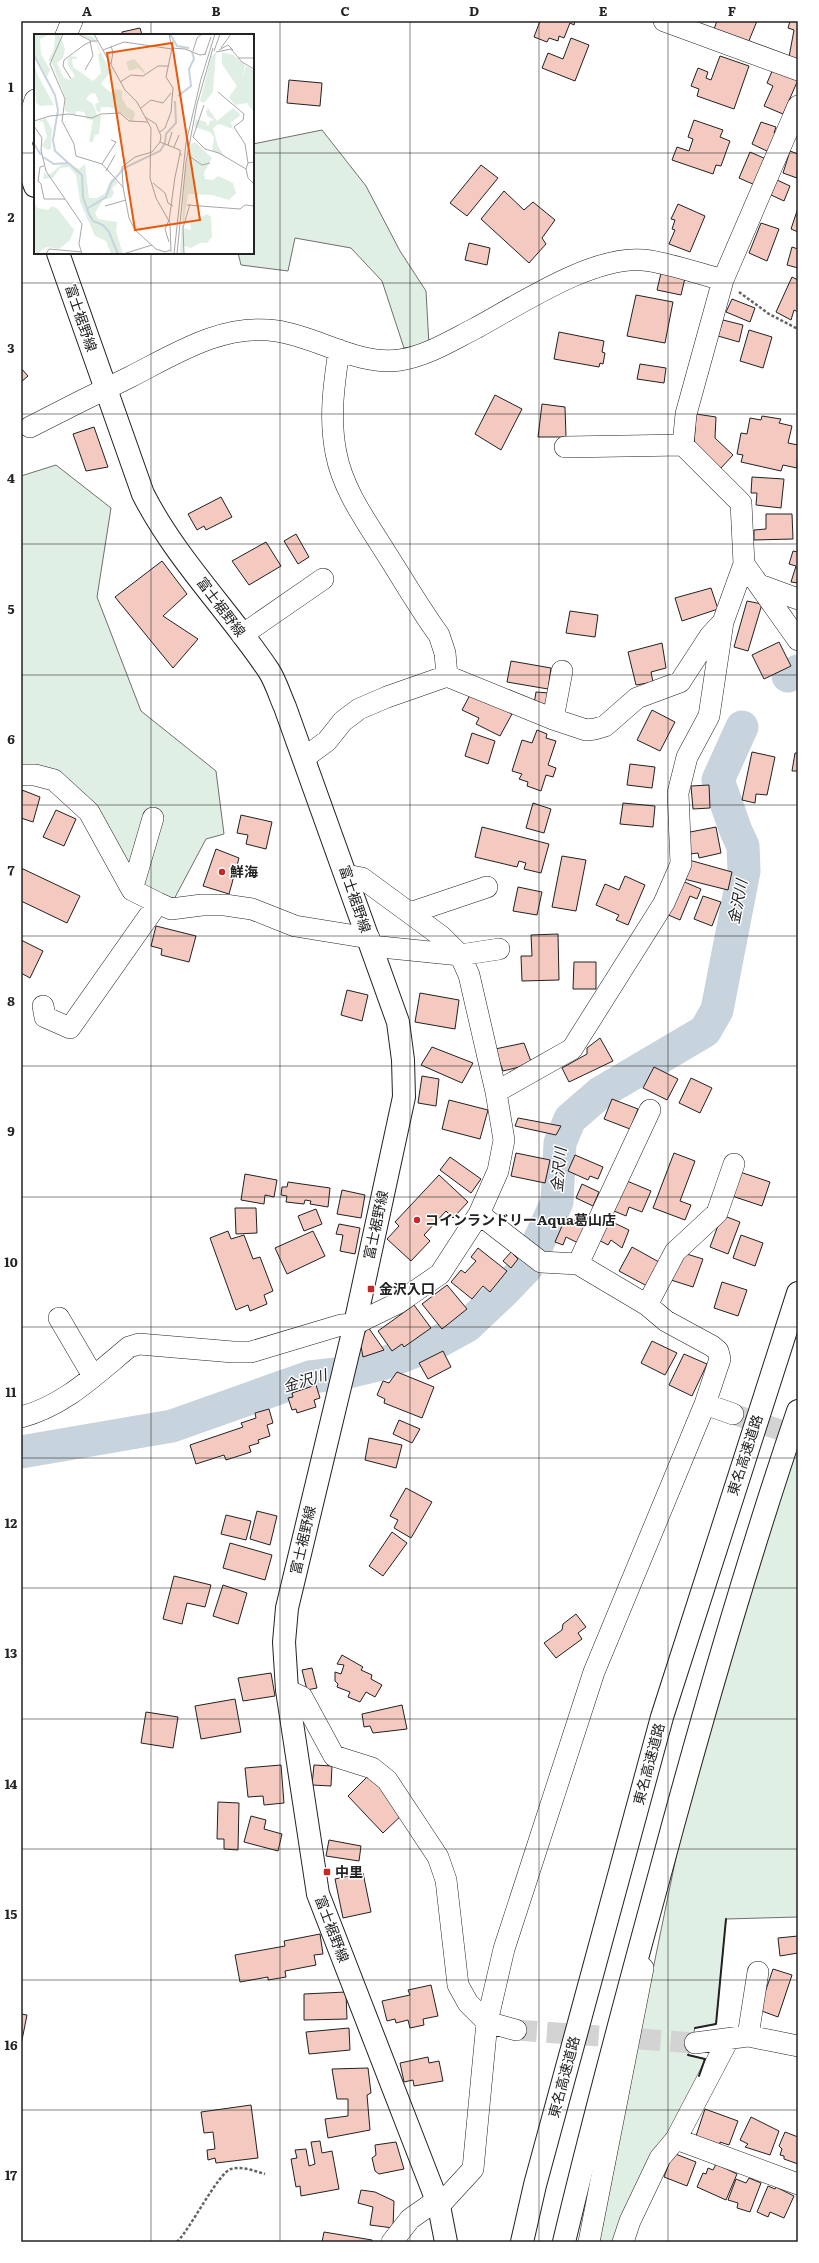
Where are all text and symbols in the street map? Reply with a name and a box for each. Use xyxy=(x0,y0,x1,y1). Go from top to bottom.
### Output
text: A xyxy=(82,1,92,20)
text: B xyxy=(212,1,221,20)
text: C xyxy=(340,1,350,20)
text: D xyxy=(469,1,479,20)
text: E xyxy=(599,1,608,20)
text: F xyxy=(728,1,736,20)
inset map xyxy=(34,34,254,254)
text: 1 xyxy=(8,77,14,96)
text: 2 xyxy=(8,207,15,226)
street label: 富士裾野線 xyxy=(61,281,103,354)
text: 3 xyxy=(7,338,15,357)
text: 4 xyxy=(7,468,15,487)
street label: 富士裾野線 xyxy=(193,572,251,640)
text: 5 xyxy=(7,599,15,618)
text: 6 xyxy=(7,729,15,748)
text: 7 xyxy=(7,860,15,879)
place label: 鮮海 xyxy=(230,861,258,881)
street label: 富士裾野線 xyxy=(335,862,377,935)
marker: 鮮海 xyxy=(217,867,227,877)
water label: 金沢川 xyxy=(721,875,752,926)
text: 8 xyxy=(7,991,15,1010)
text: 9 xyxy=(7,1121,15,1140)
water label: 金沢川 xyxy=(544,1144,571,1193)
street label: 富士裾野線 xyxy=(358,1188,392,1261)
place label: コインランドリーAqua葛山店 xyxy=(425,1209,616,1229)
marker: コインランドリーAqua葛山店 xyxy=(412,1215,422,1225)
text: 10 xyxy=(4,1252,18,1271)
place label: 金沢入口 xyxy=(379,1278,435,1298)
marker: 金沢入口 xyxy=(366,1284,376,1294)
water label: 金沢川 xyxy=(280,1362,331,1397)
text: 11 xyxy=(6,1382,17,1401)
street label: 東名高速道路 xyxy=(722,1412,767,1498)
street label: 富士裾野線 xyxy=(284,1503,320,1576)
text: 12 xyxy=(5,1513,17,1532)
text: 13 xyxy=(5,1643,17,1662)
street label: 東名高速道路 xyxy=(628,1721,669,1807)
text: 14 xyxy=(5,1774,18,1793)
place label: 中里 xyxy=(335,1861,363,1881)
marker: 中里 xyxy=(322,1867,332,1877)
street label: 富士裾野線 xyxy=(311,1892,355,1965)
text: 15 xyxy=(5,1904,17,1923)
street label: 東名高速道路 xyxy=(543,2034,584,2120)
text: 16 xyxy=(5,2035,18,2054)
text: 17 xyxy=(5,2165,17,2184)

